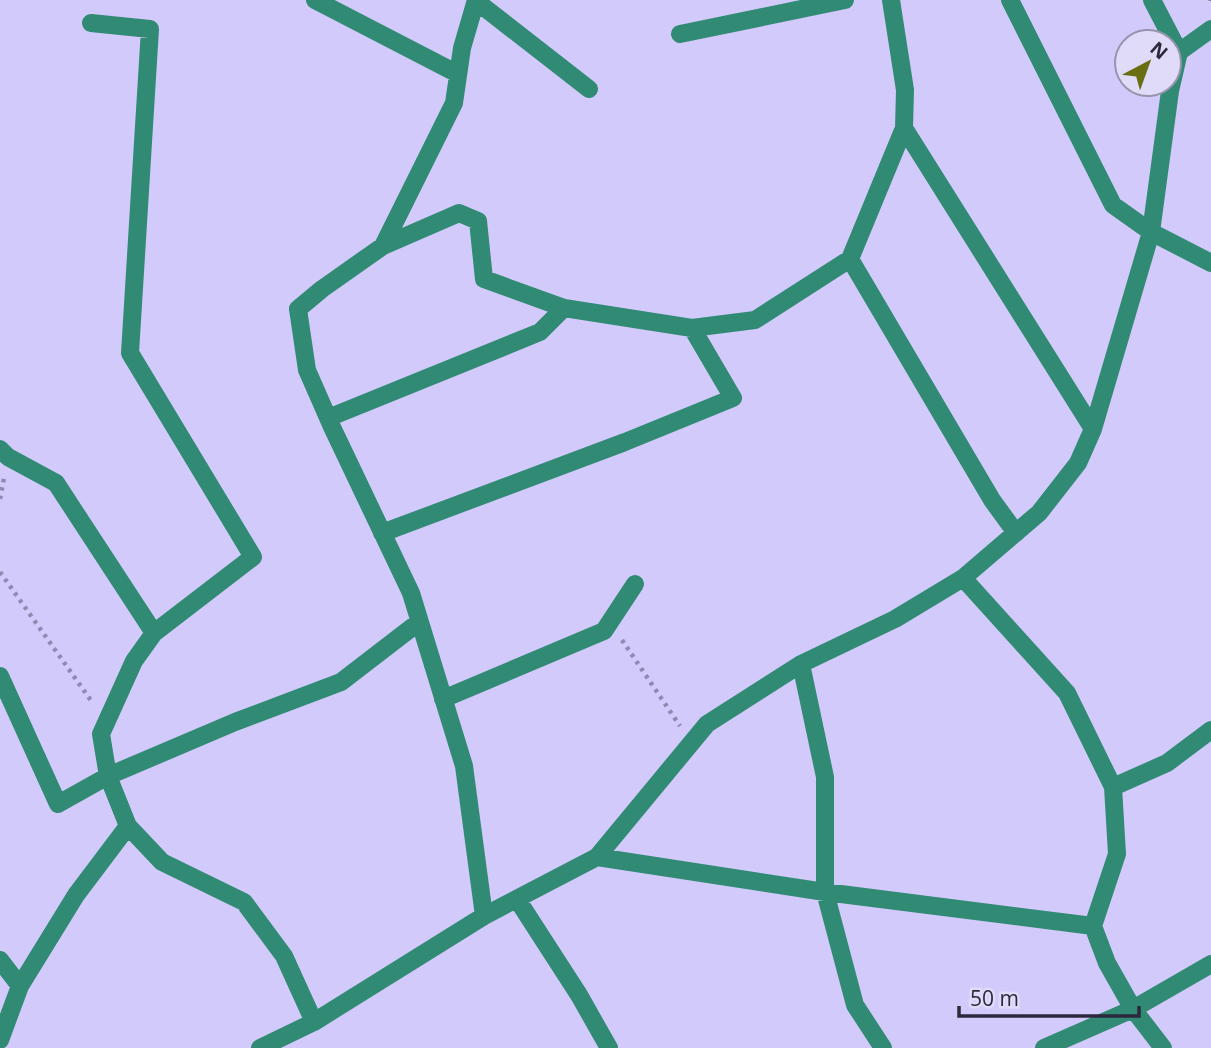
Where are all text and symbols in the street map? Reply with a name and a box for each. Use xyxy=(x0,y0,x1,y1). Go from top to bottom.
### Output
north arrow xyxy=(1113,28,1183,98)
text: N xyxy=(1145,35,1174,65)
scale bar xyxy=(959,974,1139,1018)
text: 50 m xyxy=(970,984,1019,1012)

